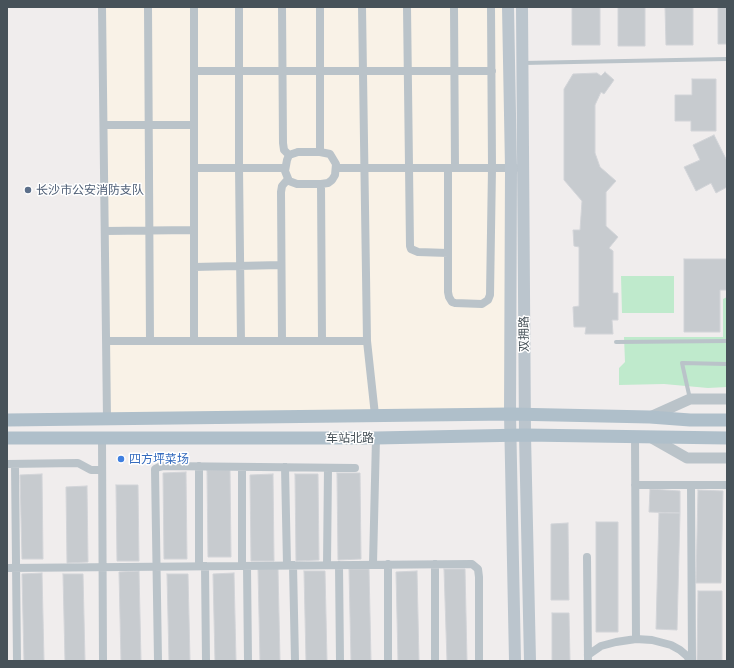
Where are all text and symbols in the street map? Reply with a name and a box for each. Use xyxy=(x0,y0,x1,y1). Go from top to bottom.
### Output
place label: 长沙市公安消防支队 xyxy=(36,183,144,197)
marker: 长沙市公安消防支队 xyxy=(23,185,33,195)
street label: 双拥路 xyxy=(516,316,532,352)
street label: 车站北路 xyxy=(326,431,374,445)
place label: 四方坪菜场 xyxy=(129,452,189,466)
marker: 四方坪菜场 xyxy=(116,454,126,464)

